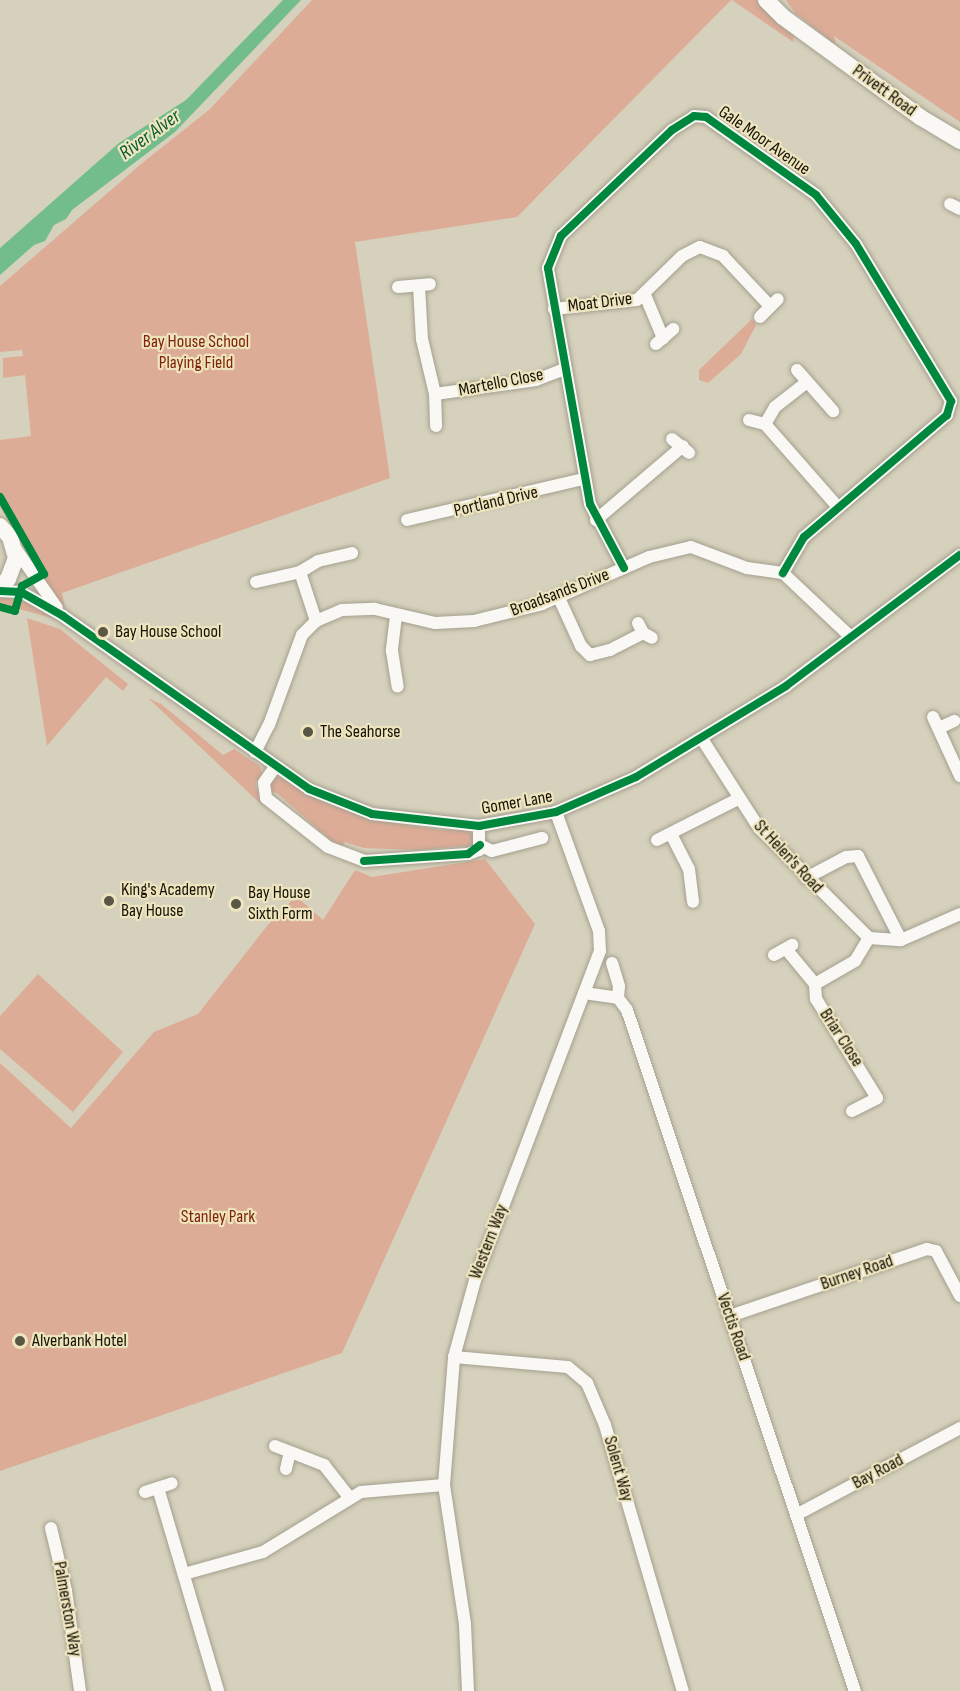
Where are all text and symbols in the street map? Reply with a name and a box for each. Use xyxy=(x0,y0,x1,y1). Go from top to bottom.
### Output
street label: Privett Road xyxy=(848,61,920,121)
street label: Gale Moor Avenue xyxy=(714,101,814,181)
water label: River Alver xyxy=(115,105,185,165)
street label: Moat Drive xyxy=(566,288,634,318)
park label: Bay House School Playing Field xyxy=(143,332,249,374)
street label: Martello Close xyxy=(457,364,545,402)
street label: Portland Drive xyxy=(452,482,540,522)
street label: Broadsands Drive xyxy=(508,564,612,622)
place label: Bay House School xyxy=(115,621,221,643)
marker: Bay House School xyxy=(96,625,110,639)
place label: The Seahorse xyxy=(320,721,401,743)
marker: The Seahorse xyxy=(301,725,315,739)
street label: Gomer Lane xyxy=(480,786,554,820)
street label: St Helen's Road xyxy=(749,816,827,898)
place label: King's Academy Bay House xyxy=(121,880,215,922)
place label: Bay House Sixth Form xyxy=(248,883,313,926)
marker: King's Academy Bay House xyxy=(102,894,116,908)
marker: Bay House Sixth Form xyxy=(229,897,243,911)
street label: Briar Close xyxy=(814,1005,868,1071)
street label: Western Way xyxy=(465,1202,513,1282)
park label: Stanley Park xyxy=(181,1206,255,1228)
street label: Burney Road xyxy=(818,1251,896,1295)
street label: Vectis Road xyxy=(711,1290,755,1364)
place label: Alverbank Hotel xyxy=(32,1330,127,1352)
marker: Alverbank Hotel xyxy=(13,1334,27,1348)
street label: Solent Way xyxy=(598,1434,638,1504)
street label: Bay Road xyxy=(849,1450,907,1494)
street label: Palmerston Way xyxy=(48,1560,86,1658)

